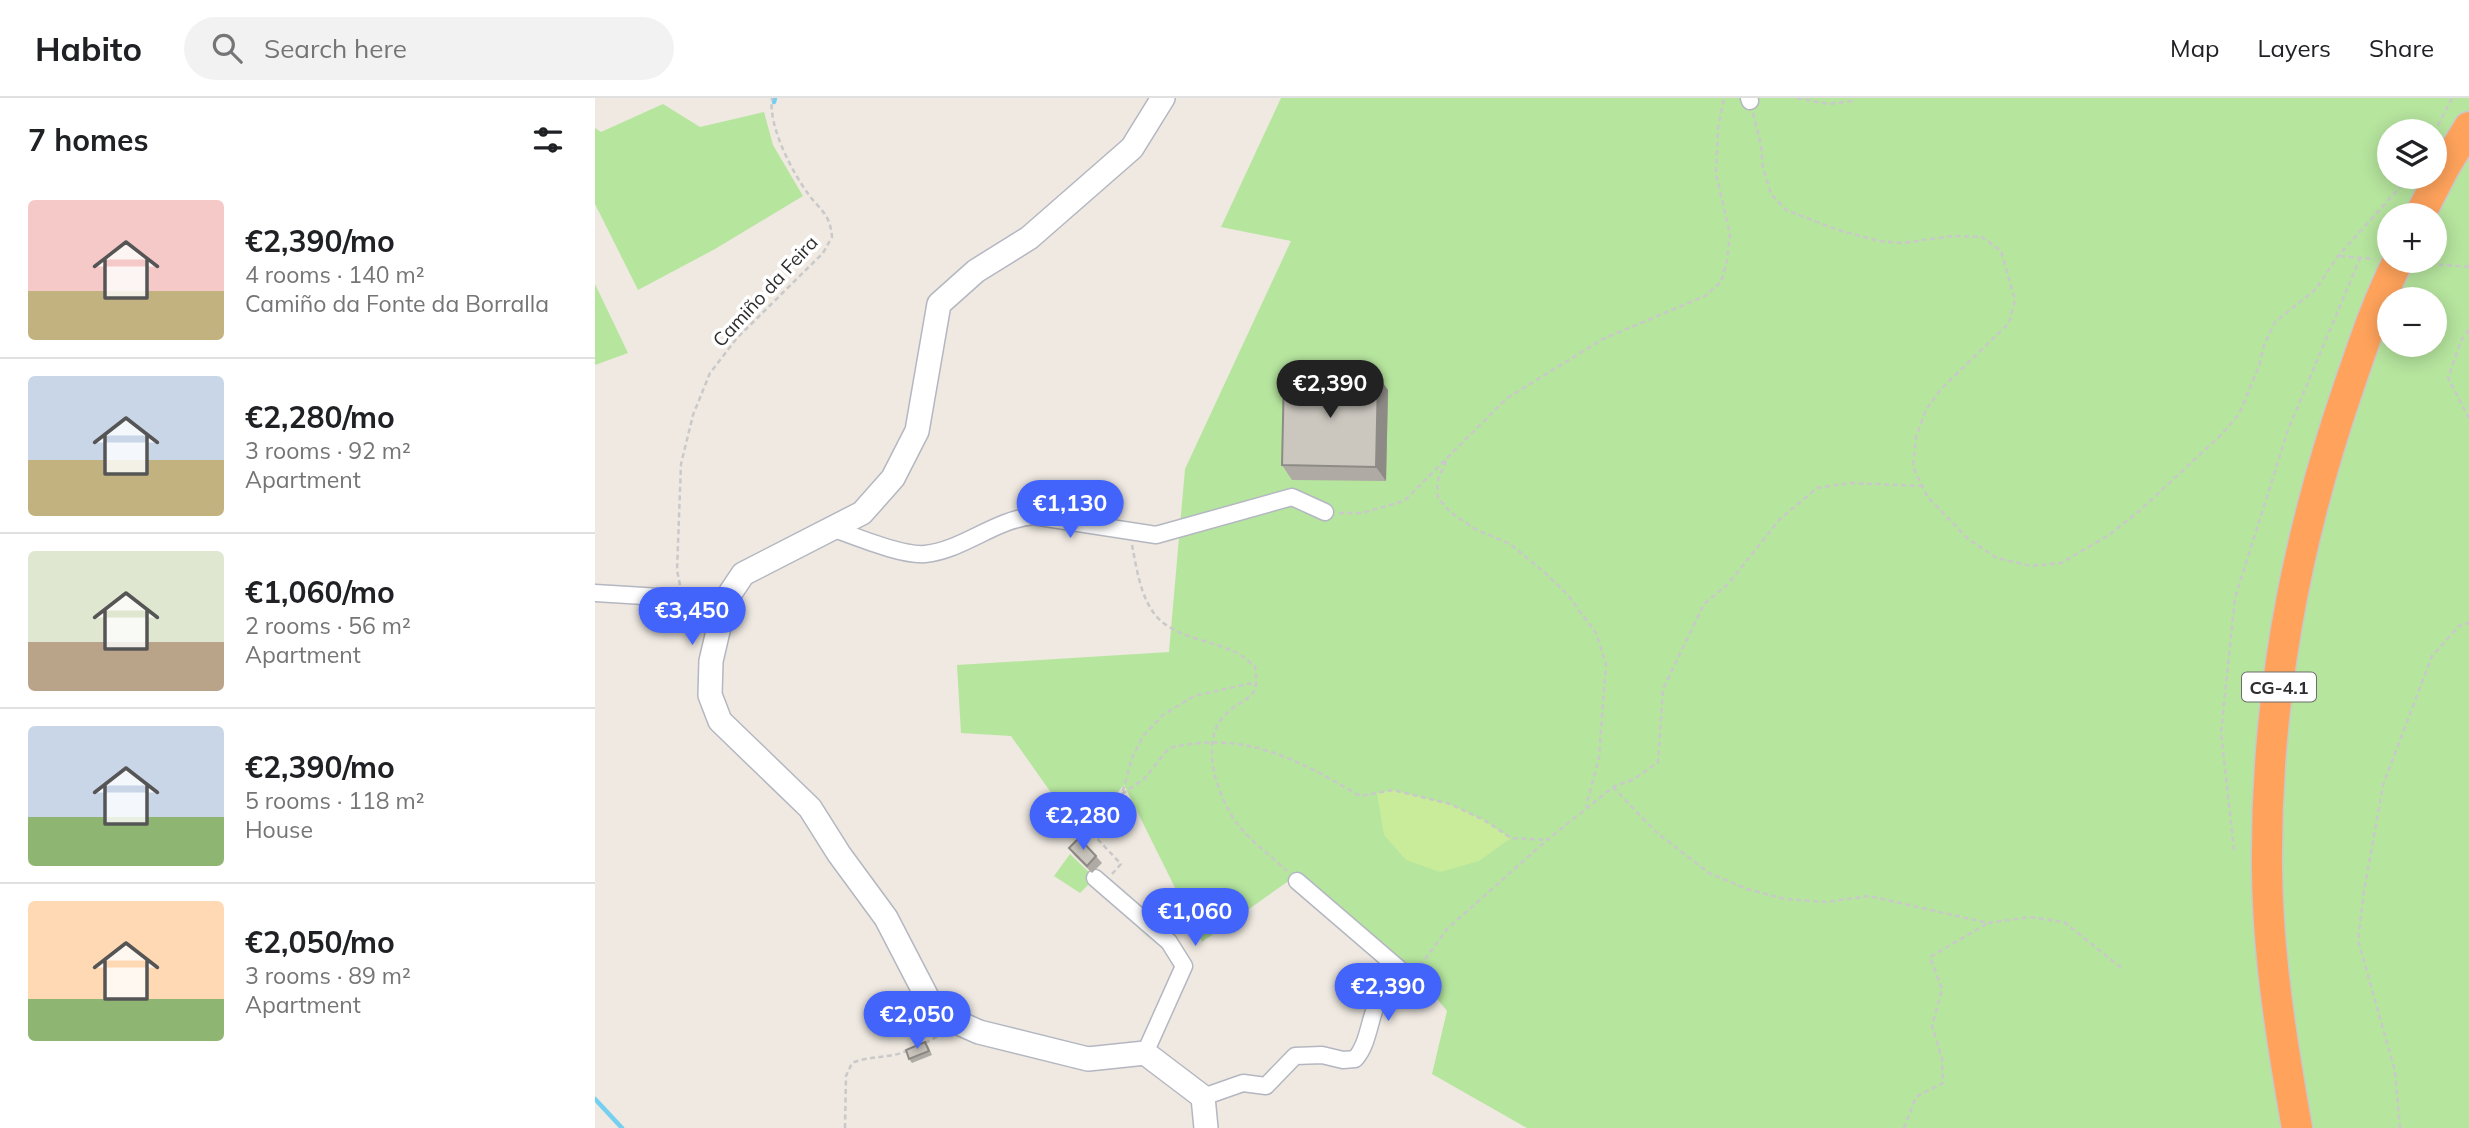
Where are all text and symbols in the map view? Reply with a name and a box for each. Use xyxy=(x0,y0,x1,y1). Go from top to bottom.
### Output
search box xyxy=(184,17,674,80)
text: Habito xyxy=(35,28,142,69)
icon: search xyxy=(208,29,246,67)
text: Search here xyxy=(264,32,407,65)
text: Map xyxy=(2170,33,2219,63)
text: Layers xyxy=(2257,33,2331,63)
text: Share xyxy=(2369,33,2434,63)
map controls xyxy=(2377,119,2447,357)
button: layers xyxy=(2377,119,2447,189)
text: 7 homes xyxy=(28,121,149,159)
icon: filters xyxy=(529,121,567,159)
button: + xyxy=(2377,203,2447,273)
text: €2,390/mo xyxy=(245,222,395,260)
icon: home xyxy=(84,228,168,312)
street label: Camiño da Feira xyxy=(707,230,823,352)
text: 4 rooms · 140 m² xyxy=(245,260,425,289)
button: − xyxy=(2377,287,2447,357)
text: Camiño da Fonte da Borralla xyxy=(245,289,549,318)
pin: €2,390 xyxy=(1273,360,1387,420)
text: €2,390 xyxy=(1293,368,1367,397)
text: €2,280/mo xyxy=(245,398,395,436)
icon: home xyxy=(84,404,168,488)
text: 3 rooms · 92 m² xyxy=(245,436,411,465)
text: Apartment xyxy=(245,465,361,494)
pin: €1,130 xyxy=(1013,480,1127,540)
text: €1,130 xyxy=(1033,488,1107,517)
text: €1,060/mo xyxy=(245,573,395,611)
icon: home xyxy=(84,579,168,663)
pin: €3,450 xyxy=(635,588,749,647)
text: €3,450 xyxy=(655,595,729,624)
text: 2 rooms · 56 m² xyxy=(245,611,411,640)
text: Apartment xyxy=(245,640,361,669)
road number: CG-4.1 xyxy=(2242,672,2316,702)
text: €2,390/mo xyxy=(245,748,395,786)
icon: home xyxy=(84,754,168,838)
text: 5 rooms · 118 m² xyxy=(245,786,425,815)
pin: €2,280 xyxy=(1026,792,1140,852)
text: €2,280 xyxy=(1046,800,1120,829)
text: House xyxy=(245,815,313,844)
pin: €1,060 xyxy=(1138,888,1252,948)
text: €1,060 xyxy=(1158,896,1232,925)
text: €2,050/mo xyxy=(245,923,395,961)
icon: home xyxy=(84,929,168,1013)
text: 3 rooms · 89 m² xyxy=(245,961,411,990)
pin: €2,390 xyxy=(1331,964,1445,1023)
text: €2,390 xyxy=(1351,971,1425,1000)
text: Apartment xyxy=(245,990,361,1019)
pin: €2,050 xyxy=(860,992,974,1051)
text: €2,050 xyxy=(880,999,954,1028)

